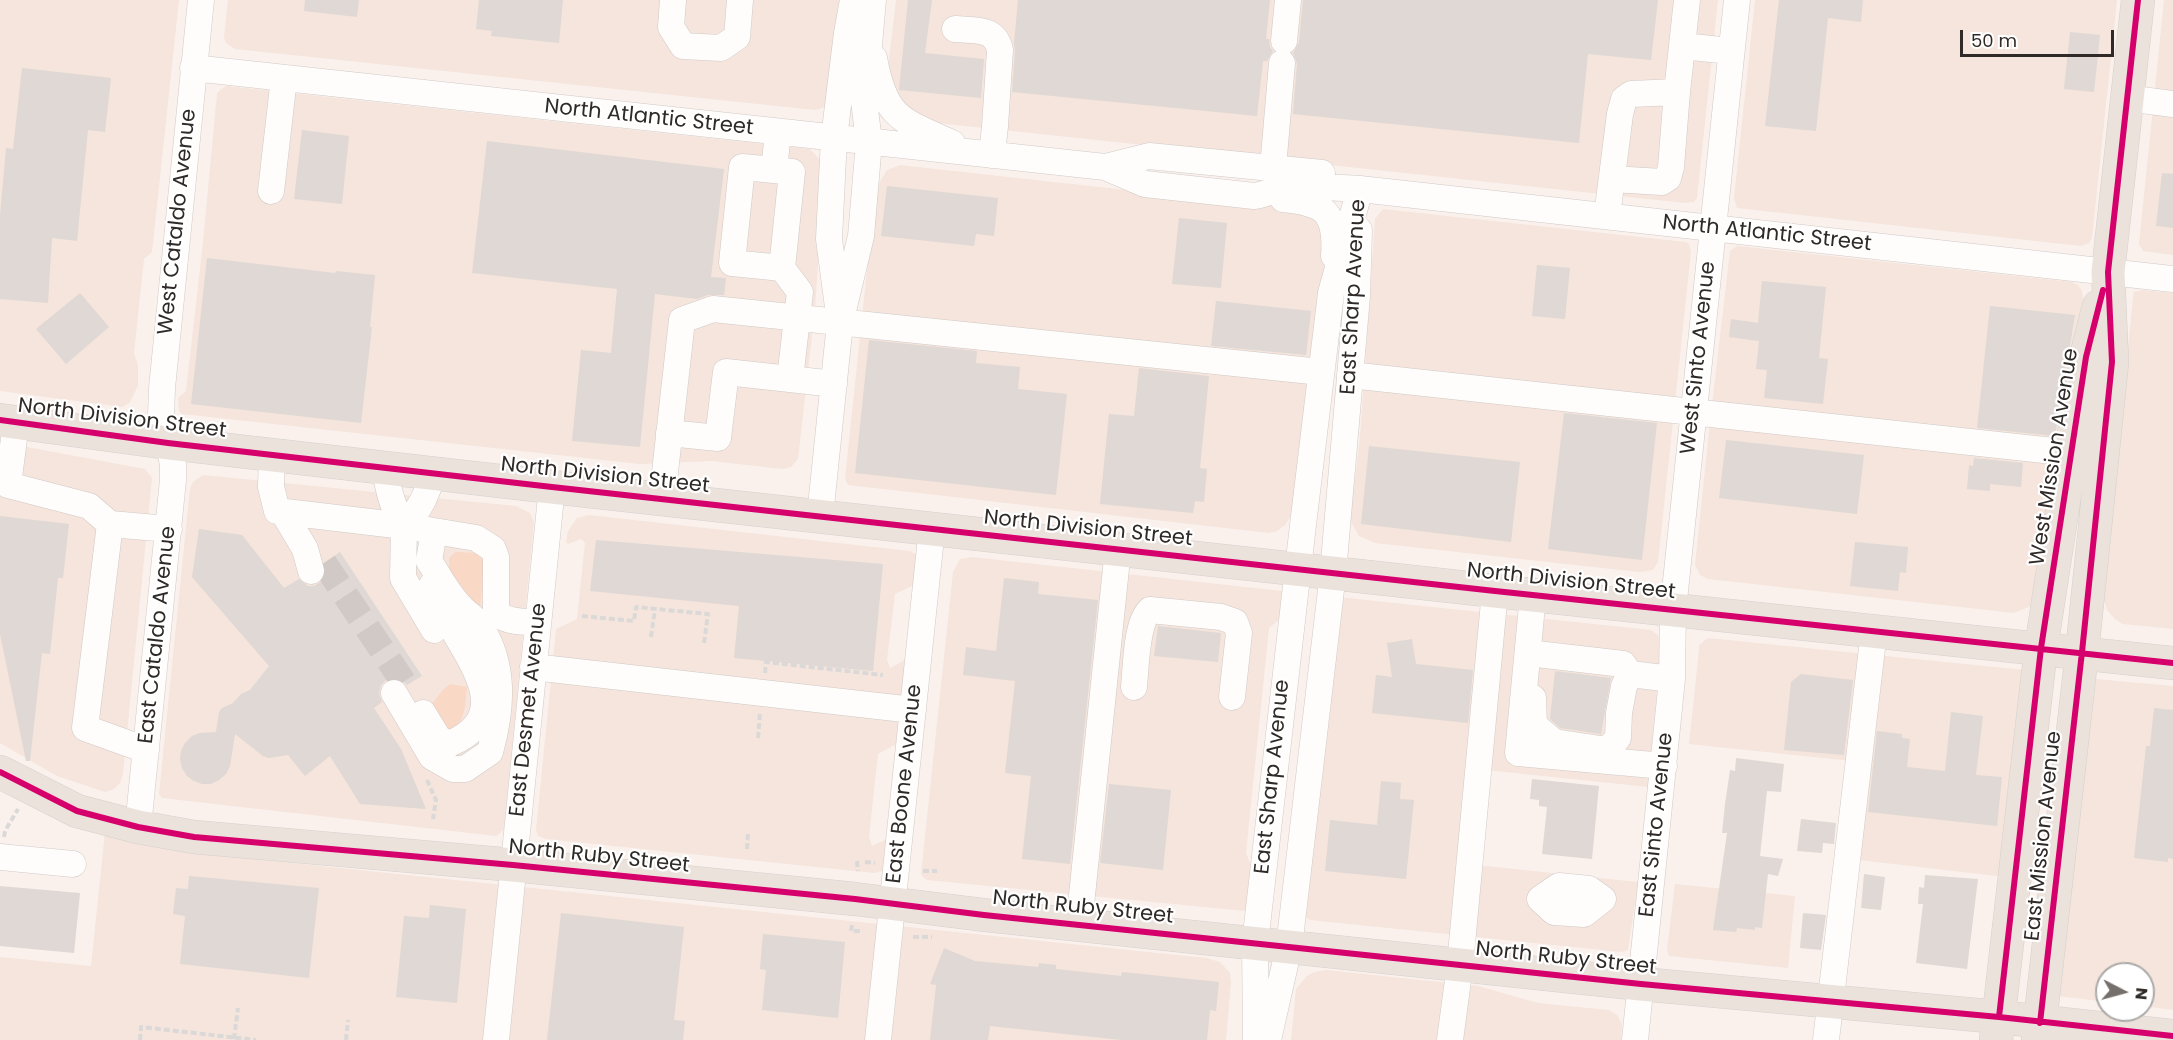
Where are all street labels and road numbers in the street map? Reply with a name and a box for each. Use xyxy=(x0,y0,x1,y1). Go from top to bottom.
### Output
street label: North Atlantic Street xyxy=(543,94,755,142)
street label: West Cataldo Avenue xyxy=(154,108,202,336)
street label: East Sharp Avenue xyxy=(1336,199,1372,395)
street label: North Atlantic Street xyxy=(1661,210,1873,258)
street label: West Sinto Avenue xyxy=(1676,260,1722,456)
street label: West Mission Avenue xyxy=(2025,347,2085,567)
street label: North Division Street xyxy=(16,394,228,444)
street label: North Division Street xyxy=(499,453,711,499)
street label: North Division Street xyxy=(982,506,1194,552)
street label: East Cataldo Avenue xyxy=(134,525,182,745)
street label: North Division Street xyxy=(1465,559,1677,605)
street label: East Desmet Avenue xyxy=(505,602,553,818)
street label: East Sharp Avenue xyxy=(1250,678,1296,876)
street label: East Boone Avenue xyxy=(882,683,928,885)
street label: East Mission Avenue xyxy=(2020,730,2068,942)
street label: East Sinto Avenue xyxy=(1635,731,1679,919)
street label: North Ruby Street xyxy=(507,835,691,879)
street label: North Ruby Street xyxy=(991,886,1175,930)
street label: North Ruby Street xyxy=(1474,937,1658,981)

